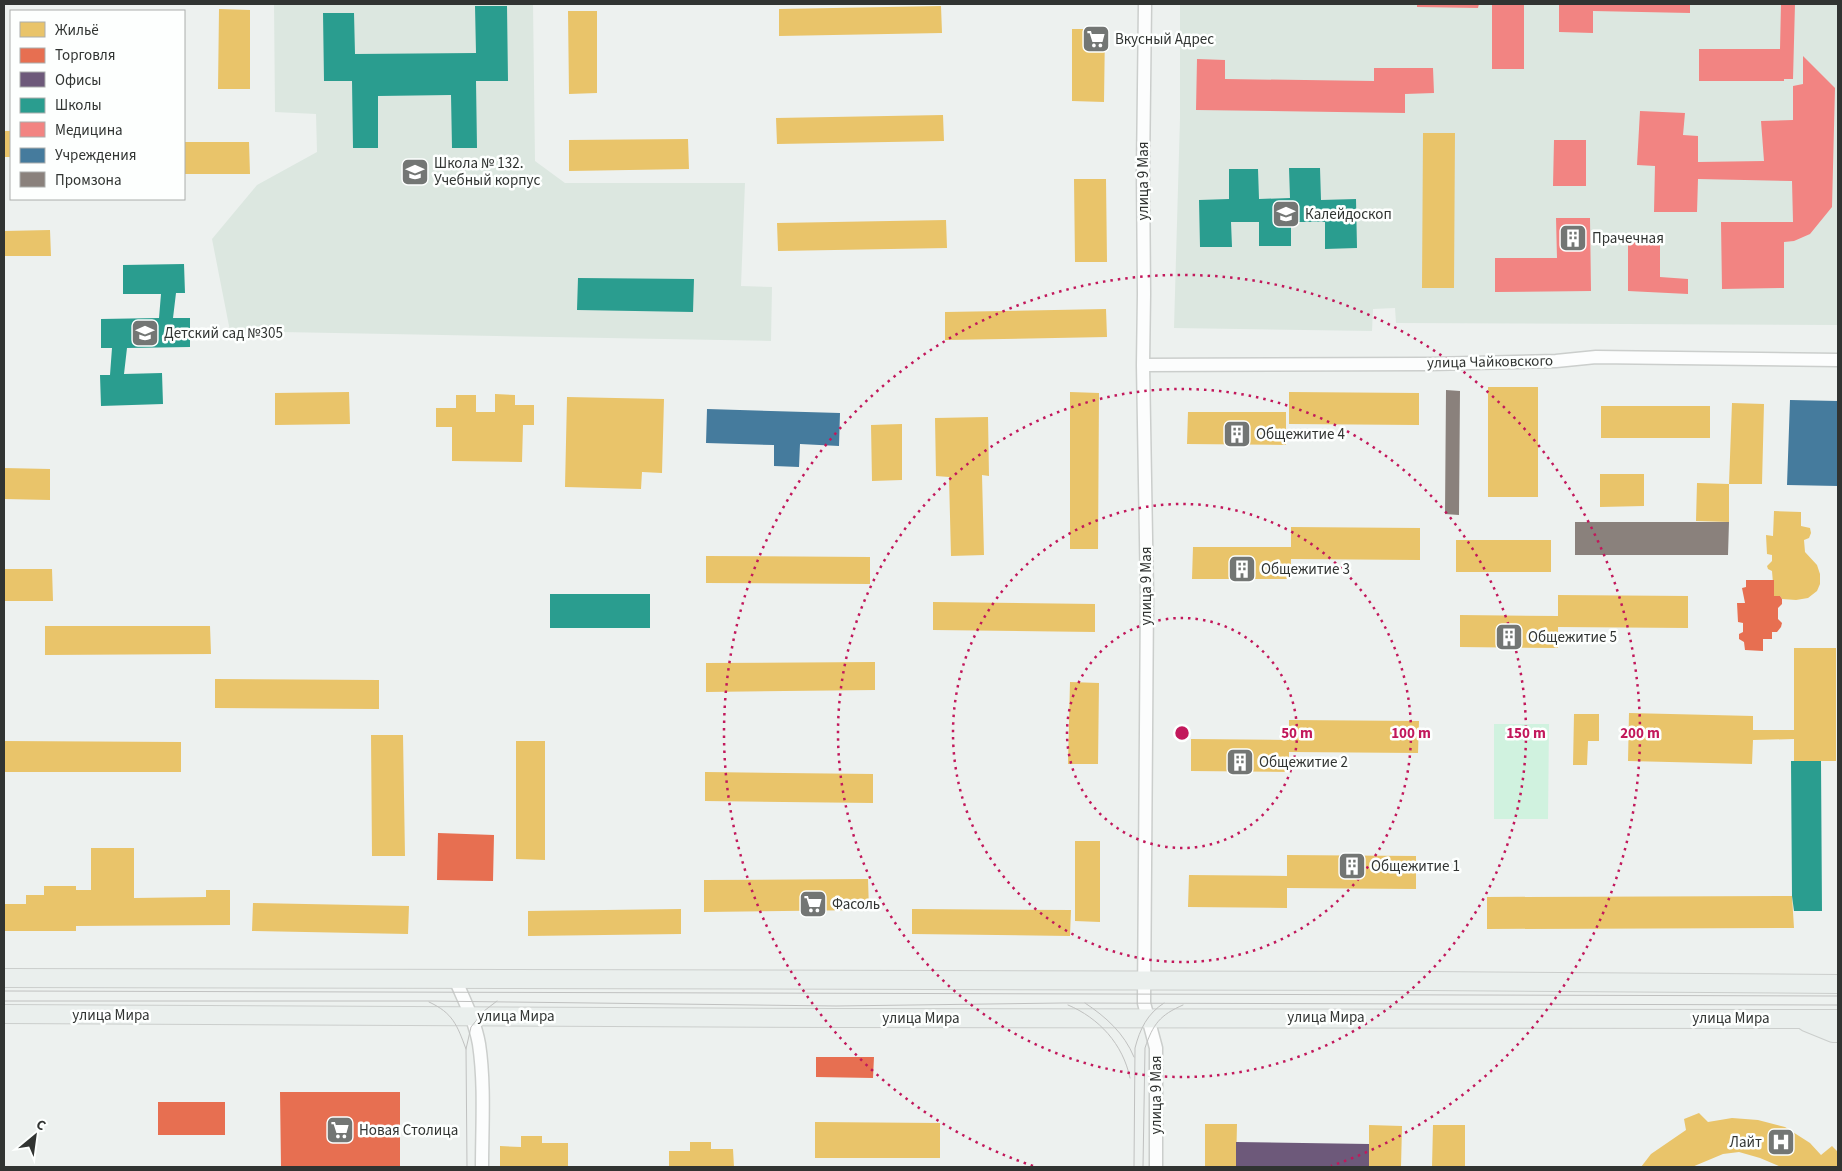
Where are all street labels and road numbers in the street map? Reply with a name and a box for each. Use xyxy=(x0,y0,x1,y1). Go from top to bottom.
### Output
street label: улица 9 Мая xyxy=(1133,142,1154,220)
street label: улица Чайковского xyxy=(1427,350,1553,374)
street label: улица 9 Мая xyxy=(1136,547,1157,625)
street label: улица Мира xyxy=(72,1005,150,1026)
street label: улица Мира xyxy=(477,1006,555,1027)
street label: улица Мира xyxy=(1287,1007,1365,1028)
street label: улица Мира xyxy=(882,1008,960,1029)
street label: улица Мира xyxy=(1692,1008,1770,1029)
street label: улица 9 Мая xyxy=(1146,1056,1167,1134)

